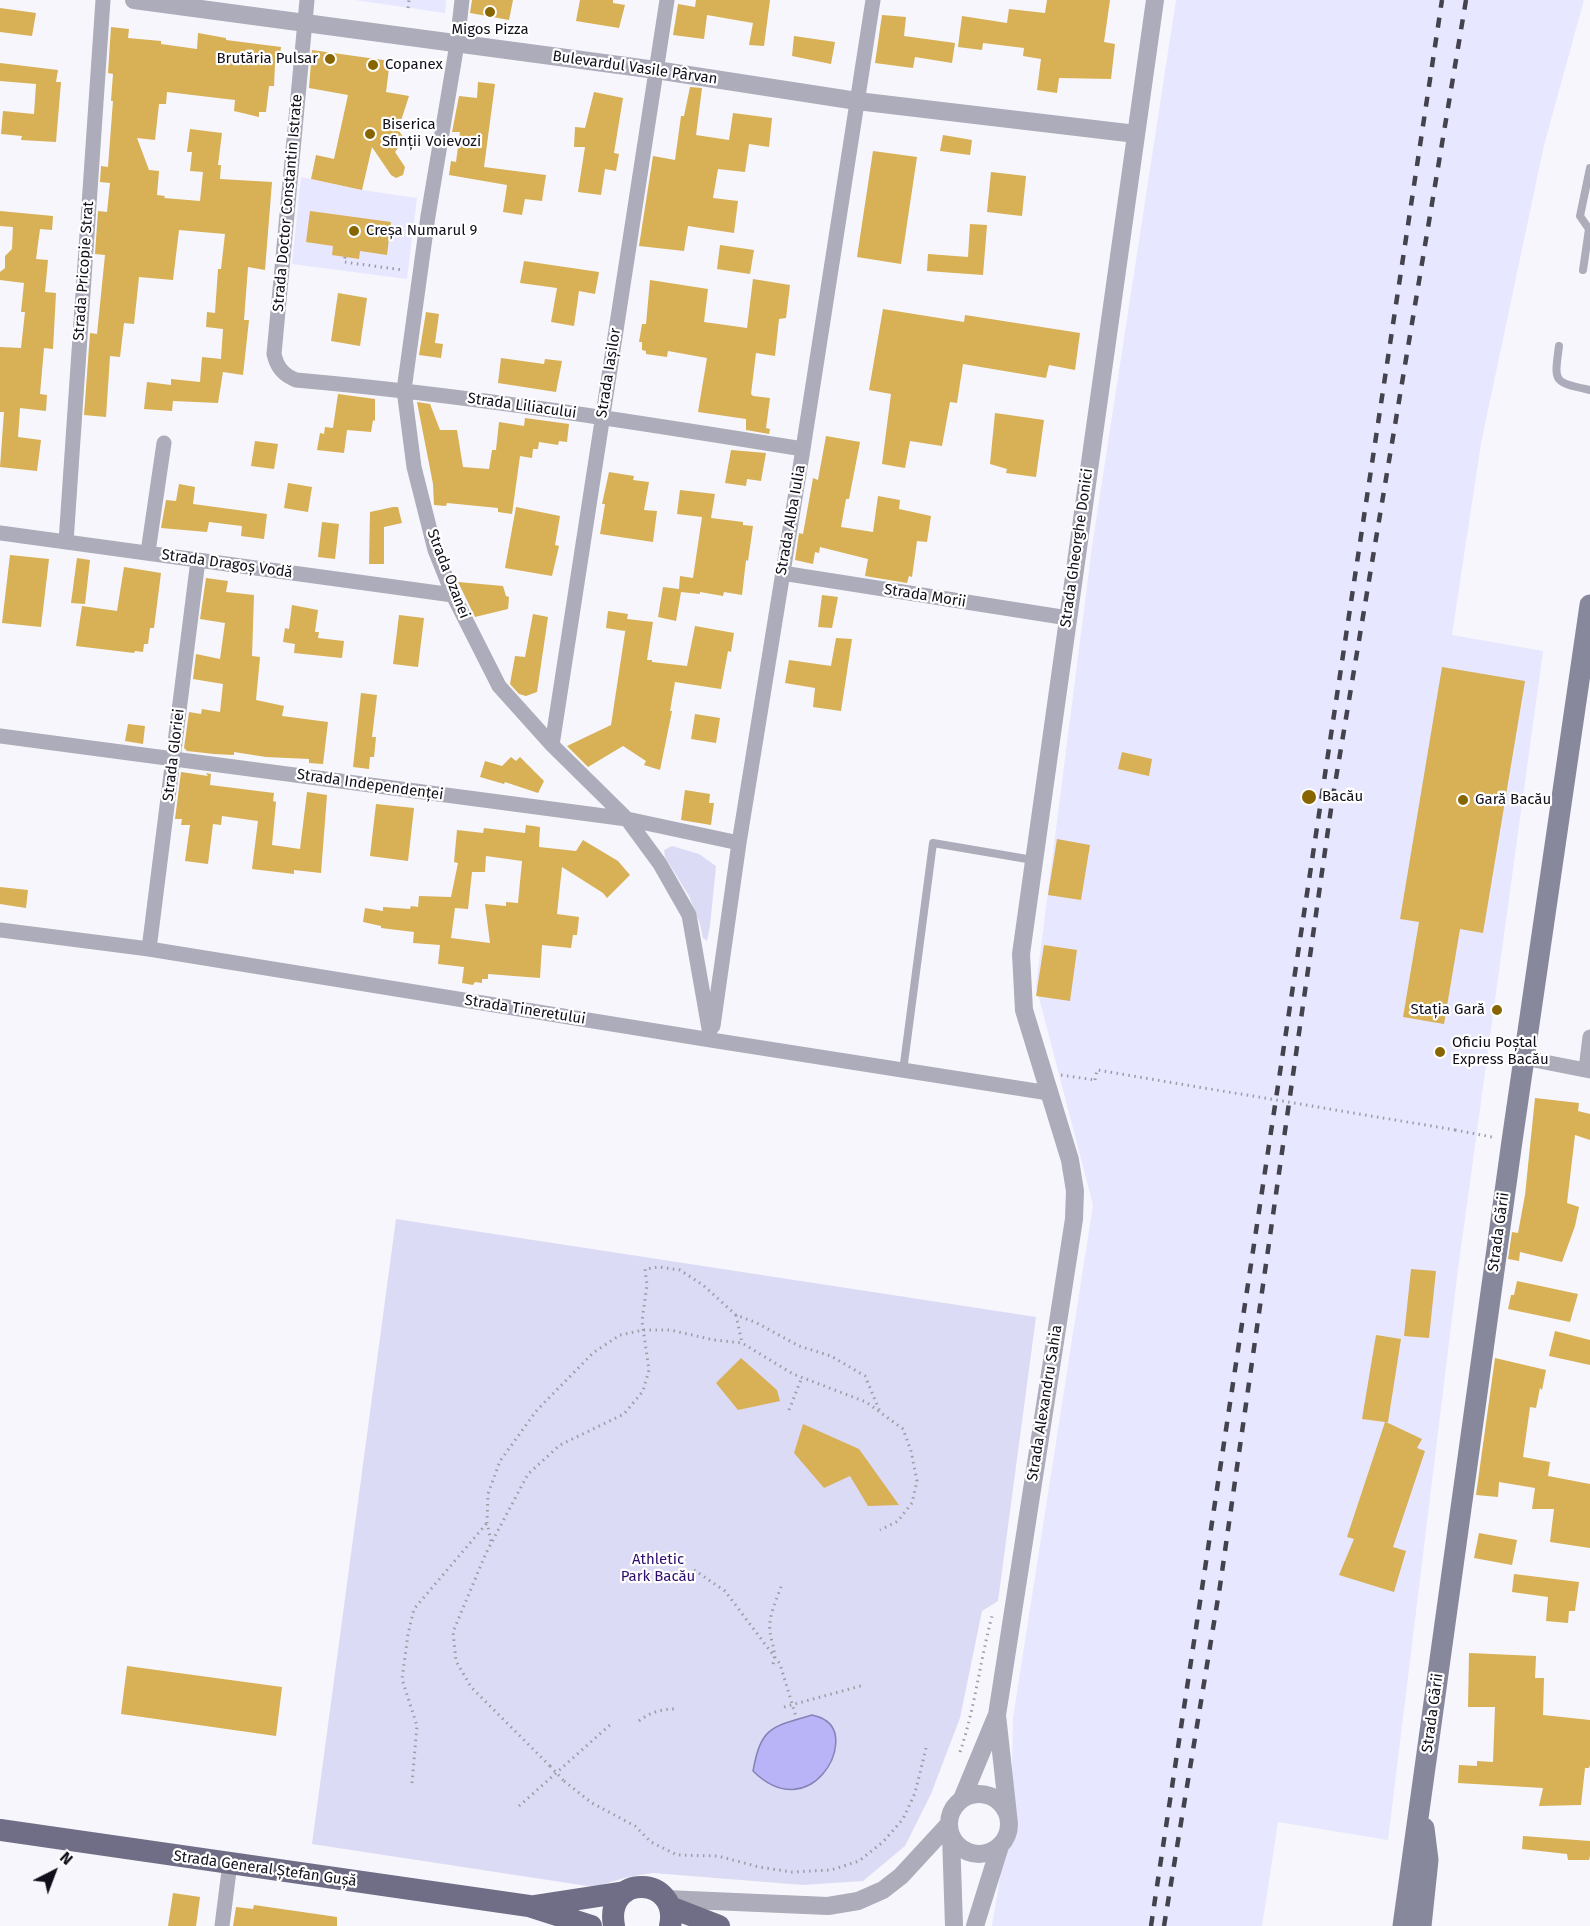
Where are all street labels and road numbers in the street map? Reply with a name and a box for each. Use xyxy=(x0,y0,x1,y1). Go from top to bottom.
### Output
street label: Bulevardul Vasile Pârvan xyxy=(551,48,719,88)
street label: Strada Doctor Constantin Istrate xyxy=(270,93,306,313)
street label: Strada Pricopie Strat xyxy=(70,201,98,341)
street label: Strada Iașilor xyxy=(593,327,625,419)
street label: Strada Liliacului xyxy=(466,389,578,423)
street label: Strada Alba Iulia xyxy=(772,463,810,577)
street label: Strada Gheorghe Donici xyxy=(1057,467,1097,629)
street label: Strada Ozanei xyxy=(423,527,473,621)
street label: Strada Dragoș Vodă xyxy=(160,546,294,582)
street label: Strada Morii xyxy=(883,581,967,611)
street label: Strada Gloriei xyxy=(159,708,189,802)
street label: Strada Independenței xyxy=(296,766,444,804)
street label: Strada Tineretului xyxy=(463,992,587,1028)
street label: Strada Gării xyxy=(1485,1191,1513,1273)
street label: Strada Alexandru Sahia xyxy=(1024,1324,1066,1482)
street label: Strada Gării xyxy=(1419,1672,1447,1754)
street label: Strada General Ștefan Gușă xyxy=(172,1847,358,1891)

